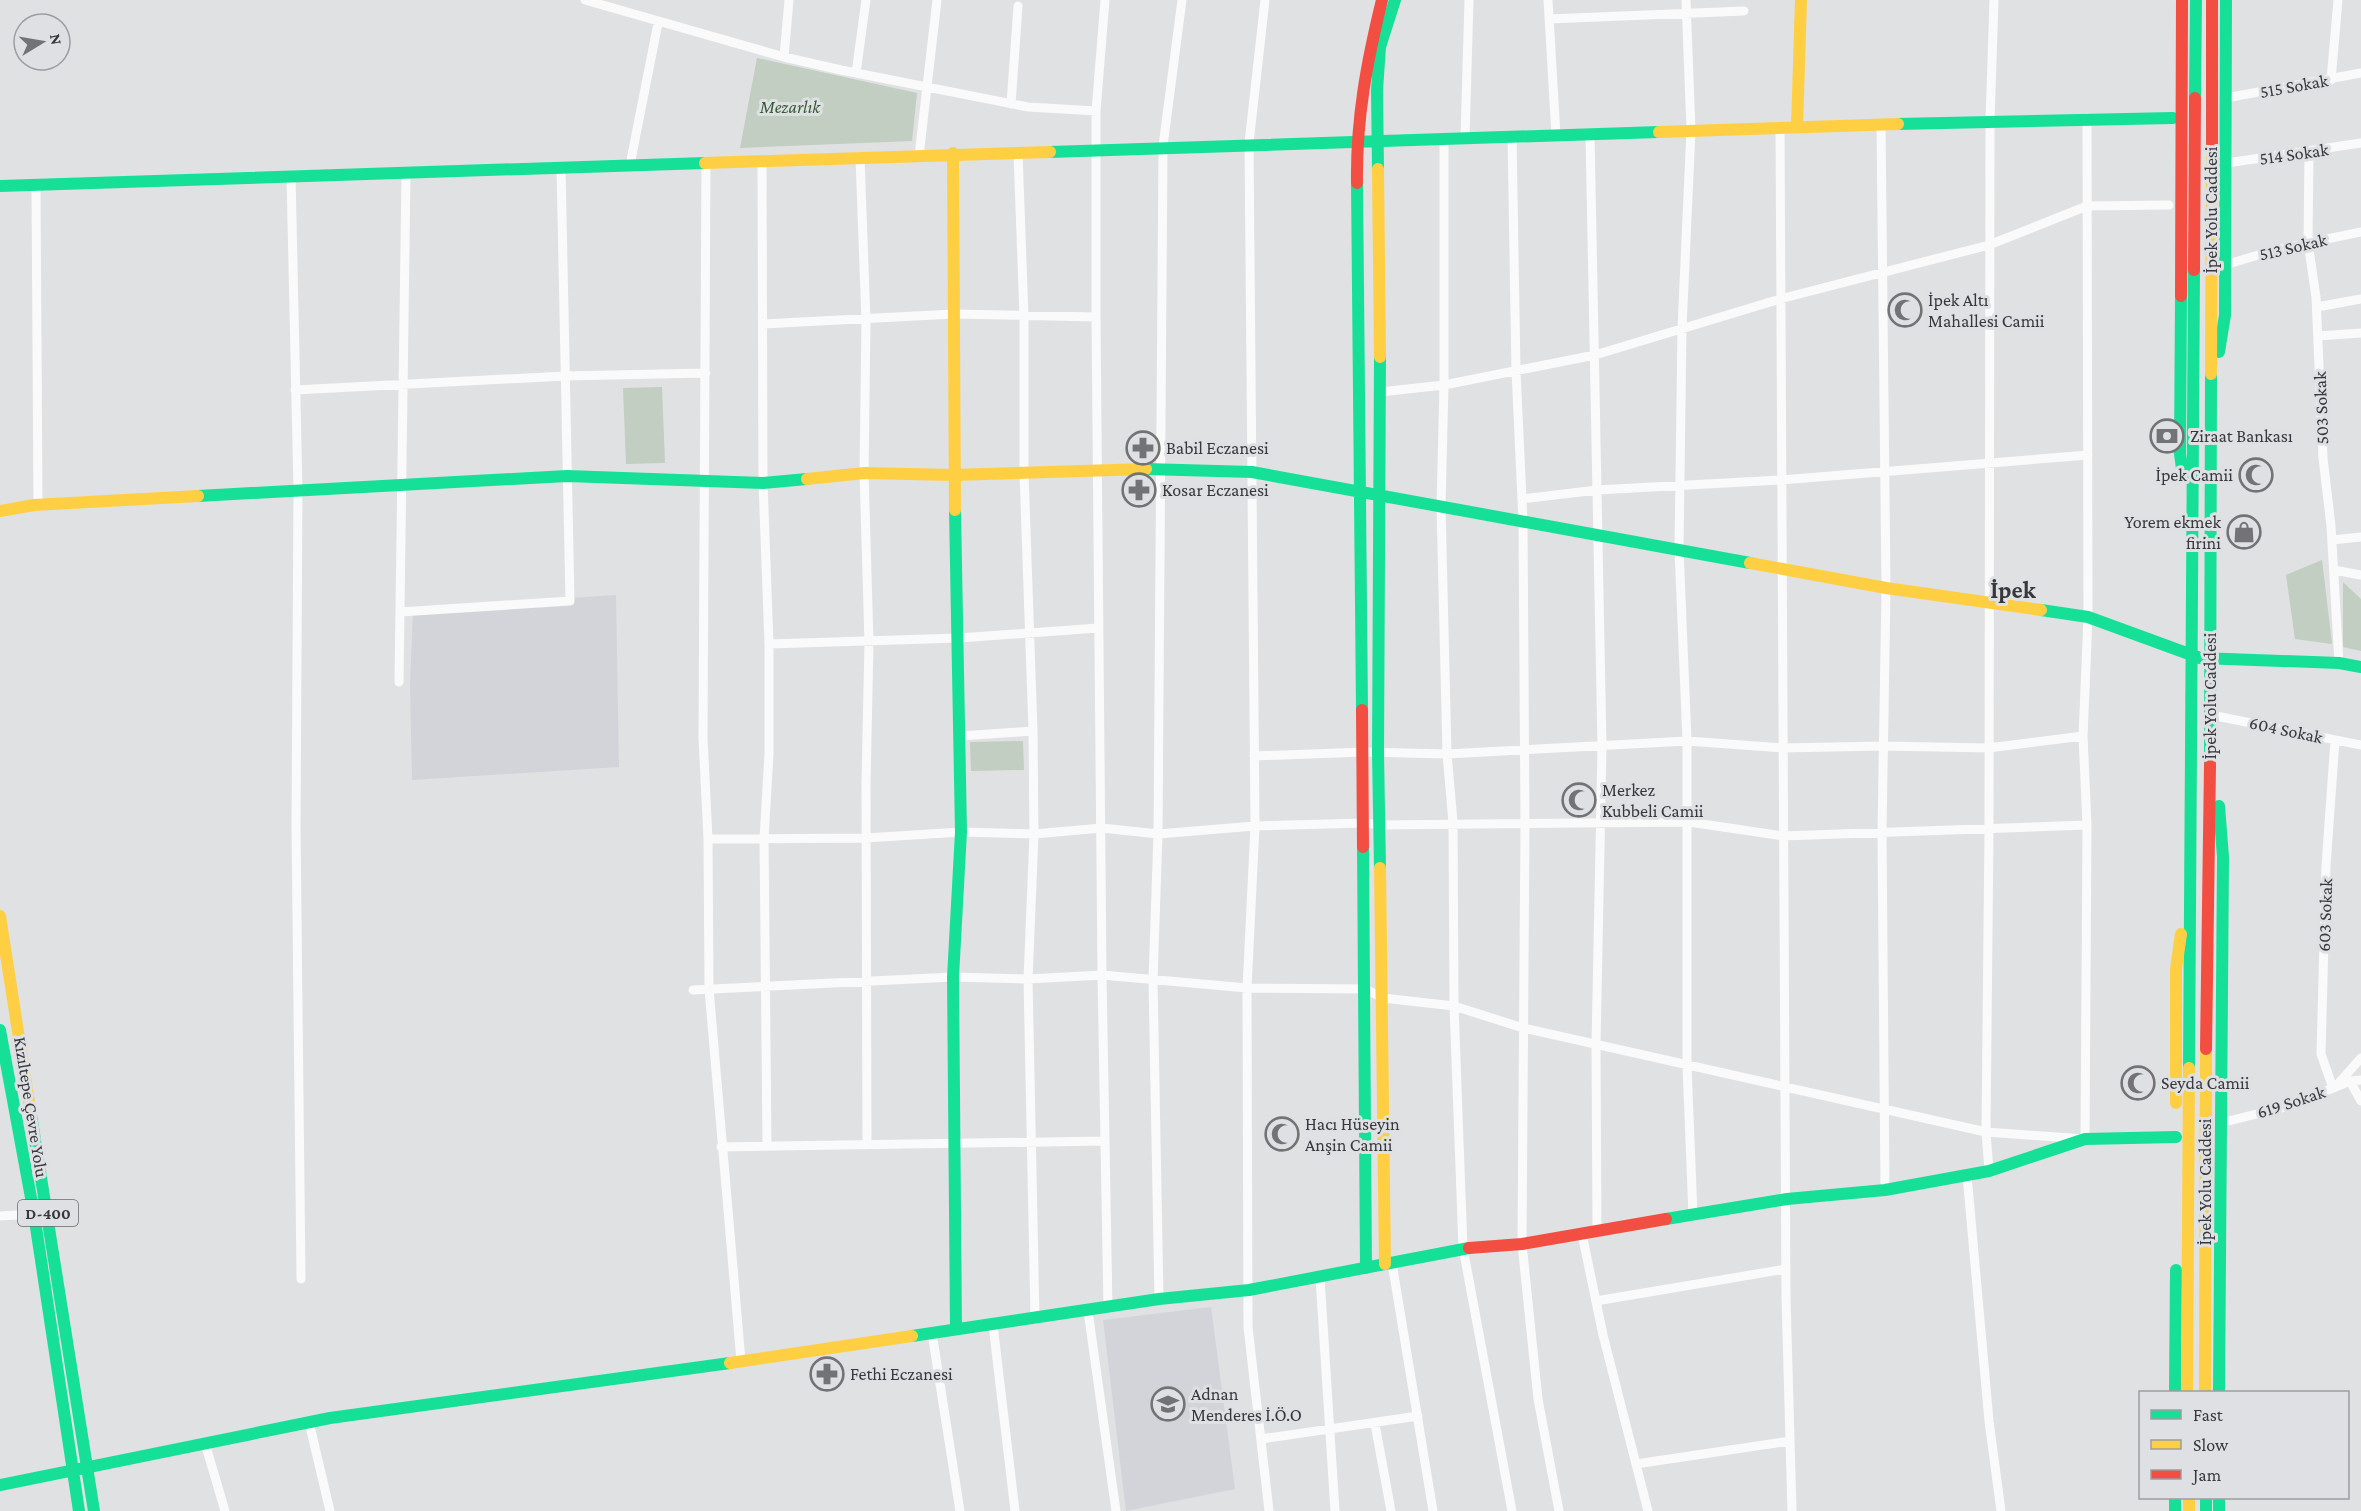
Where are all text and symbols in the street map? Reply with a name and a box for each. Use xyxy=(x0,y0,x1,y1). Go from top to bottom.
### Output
north arrow xyxy=(12,12,72,72)
text: N xyxy=(47,32,66,46)
street label: 515 Sokak xyxy=(2258,70,2330,102)
park label: Mezarlık xyxy=(759,97,821,117)
street label: 514 Sokak xyxy=(2258,139,2330,169)
street label: İpek Yolu Caddesi xyxy=(2201,146,2221,274)
street label: 513 Sokak xyxy=(2257,229,2329,265)
place label: İpek Altı Mahallesi Camii xyxy=(1928,290,2045,331)
mosque icon: İpek Altı Mahallesi Camii xyxy=(1887,292,1923,328)
street label: 503 Sokak xyxy=(2310,371,2332,445)
bank icon: Ziraat Bankası xyxy=(2149,418,2185,454)
place label: Ziraat Bankası xyxy=(2190,426,2293,446)
pharmacy icon: Babil Eczanesi xyxy=(1125,430,1161,466)
place label: Babil Eczanesi xyxy=(1166,438,1269,458)
mosque icon: İpek Camii xyxy=(2238,457,2274,493)
place label: İpek Camii xyxy=(2155,465,2233,485)
pharmacy icon: Kosar Eczanesi xyxy=(1121,472,1157,508)
place label: Kosar Eczanesi xyxy=(1162,480,1269,500)
place label: Yorem ekmek firini xyxy=(2125,512,2221,553)
shop icon: Yorem ekmek firini xyxy=(2226,514,2262,550)
district label: İpek xyxy=(1990,576,2037,603)
street label: İpek Yolu Caddesi xyxy=(2200,632,2220,760)
street label: 604 Sokak xyxy=(2247,712,2325,748)
place label: Merkez Kubbeli Camii xyxy=(1602,780,1704,821)
mosque icon: Merkez Kubbeli Camii xyxy=(1561,782,1597,818)
street label: 603 Sokak xyxy=(2314,877,2336,952)
street label: Kızıltepe Çevre Yolu xyxy=(10,1035,52,1179)
mosque icon: Seyda Camii xyxy=(2120,1065,2156,1101)
place label: Seyda Camii xyxy=(2161,1073,2250,1093)
street label: 619 Sokak xyxy=(2254,1081,2328,1122)
place label: Hacı Hüseyin Anşin Camii xyxy=(1305,1114,1400,1155)
mosque icon: Hacı Hüseyin Anşin Camii xyxy=(1264,1116,1300,1152)
street label: İpek Yolu Caddesi xyxy=(2195,1118,2215,1246)
road number: D-400 xyxy=(18,1200,78,1226)
pharmacy icon: Fethi Eczanesi xyxy=(809,1356,845,1392)
place label: Fethi Eczanesi xyxy=(850,1364,953,1384)
place label: Adnan Menderes İ.Ö.O xyxy=(1191,1384,1302,1425)
school or university icon: Adnan Menderes İ.Ö.O xyxy=(1150,1386,1186,1422)
legend xyxy=(2139,1391,2349,1499)
text: Fast xyxy=(2193,1405,2224,1425)
text: Slow xyxy=(2193,1435,2229,1455)
text: Jam xyxy=(2191,1465,2222,1485)

